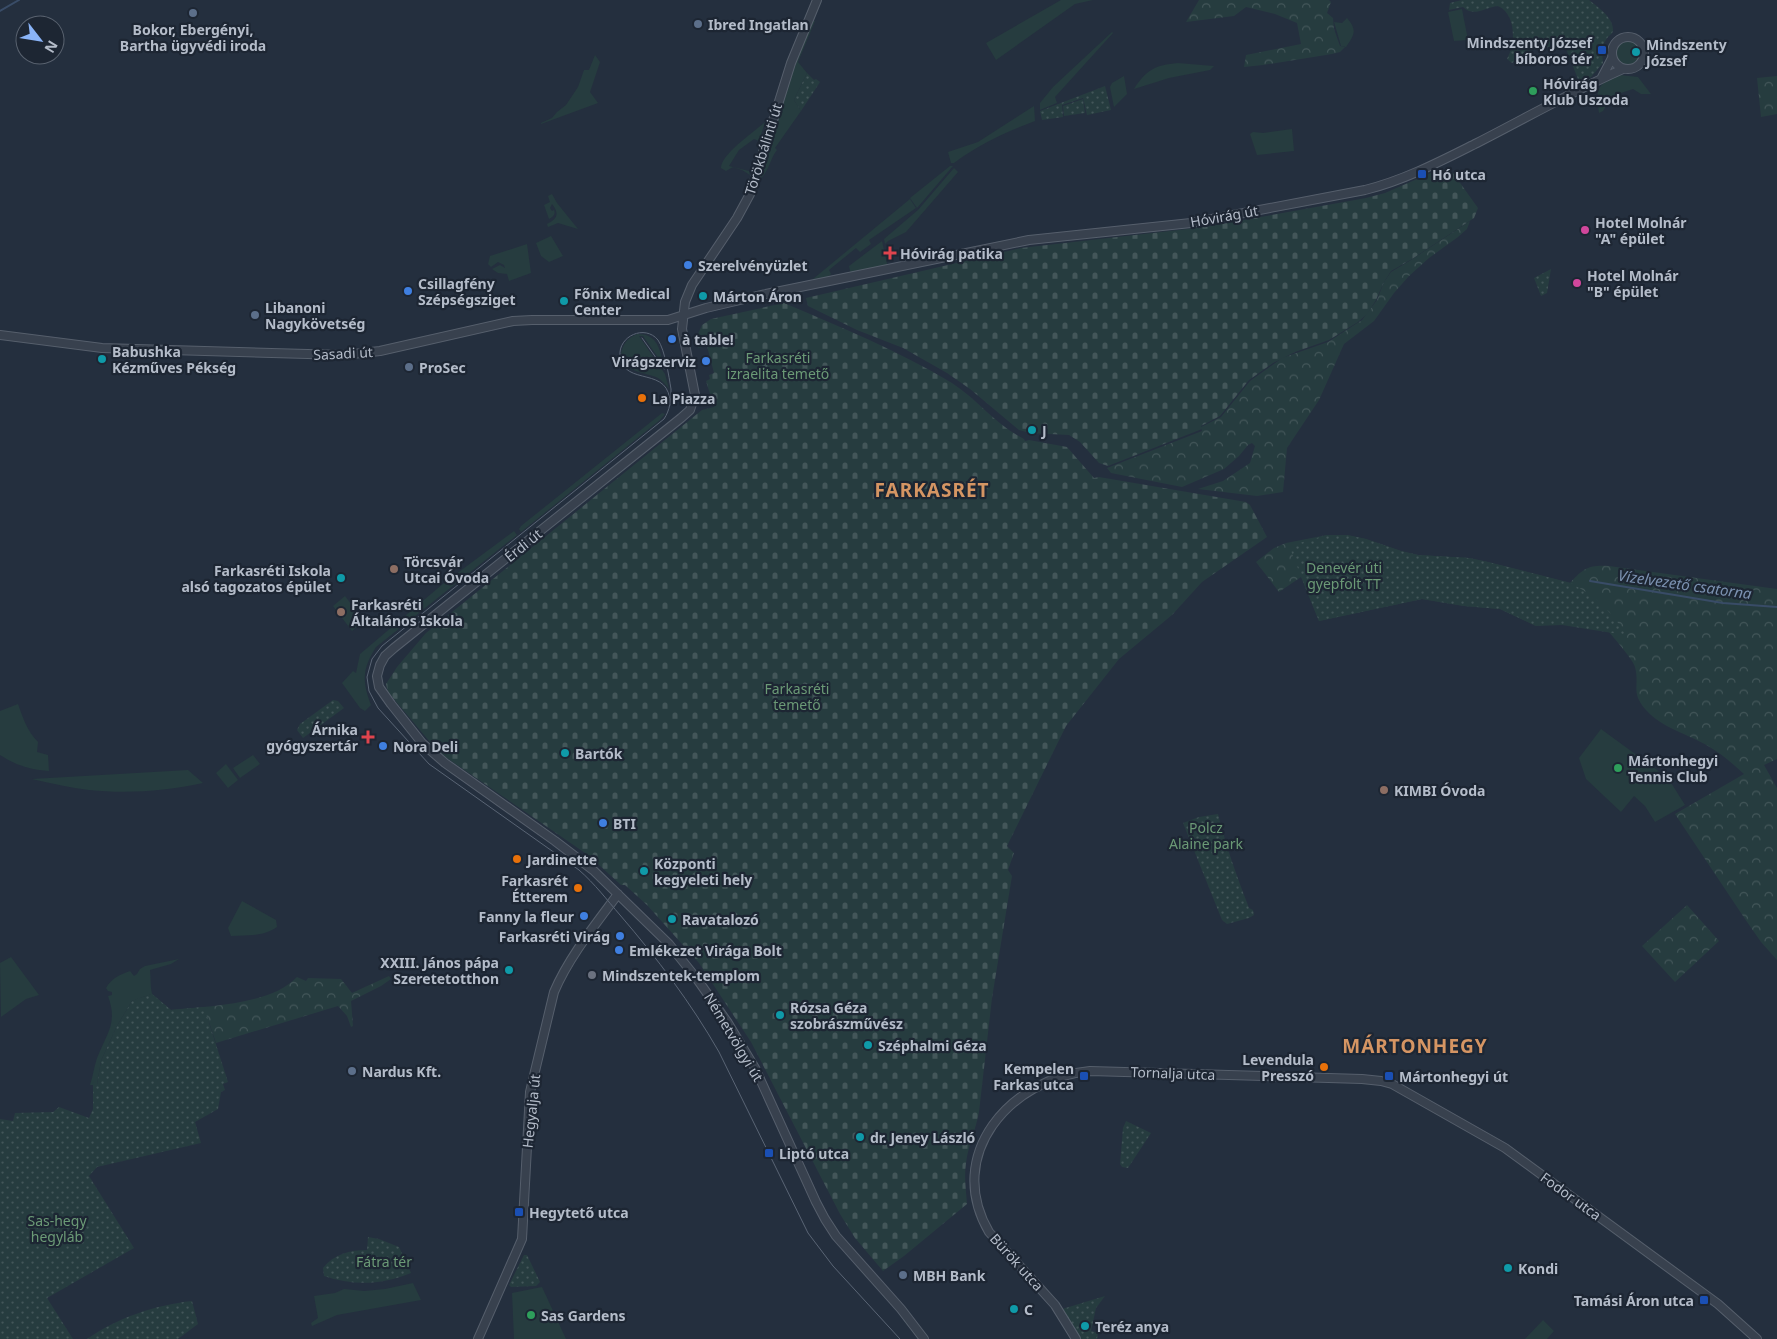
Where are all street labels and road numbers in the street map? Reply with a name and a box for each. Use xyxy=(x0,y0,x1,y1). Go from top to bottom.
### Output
street label: Törökbálinti út xyxy=(740,101,786,197)
street label: Hóvirág út xyxy=(1189,201,1259,231)
street label: Sasadi út xyxy=(313,342,373,364)
street label: Érdi út xyxy=(500,524,546,566)
street label: Németvölgyi út xyxy=(700,989,768,1085)
street label: Tornalja utca xyxy=(1130,1062,1216,1084)
street label: Hegyalja út xyxy=(518,1073,544,1149)
street label: Fodor utca xyxy=(1537,1168,1605,1224)
street label: Bürök utca xyxy=(986,1229,1048,1295)

